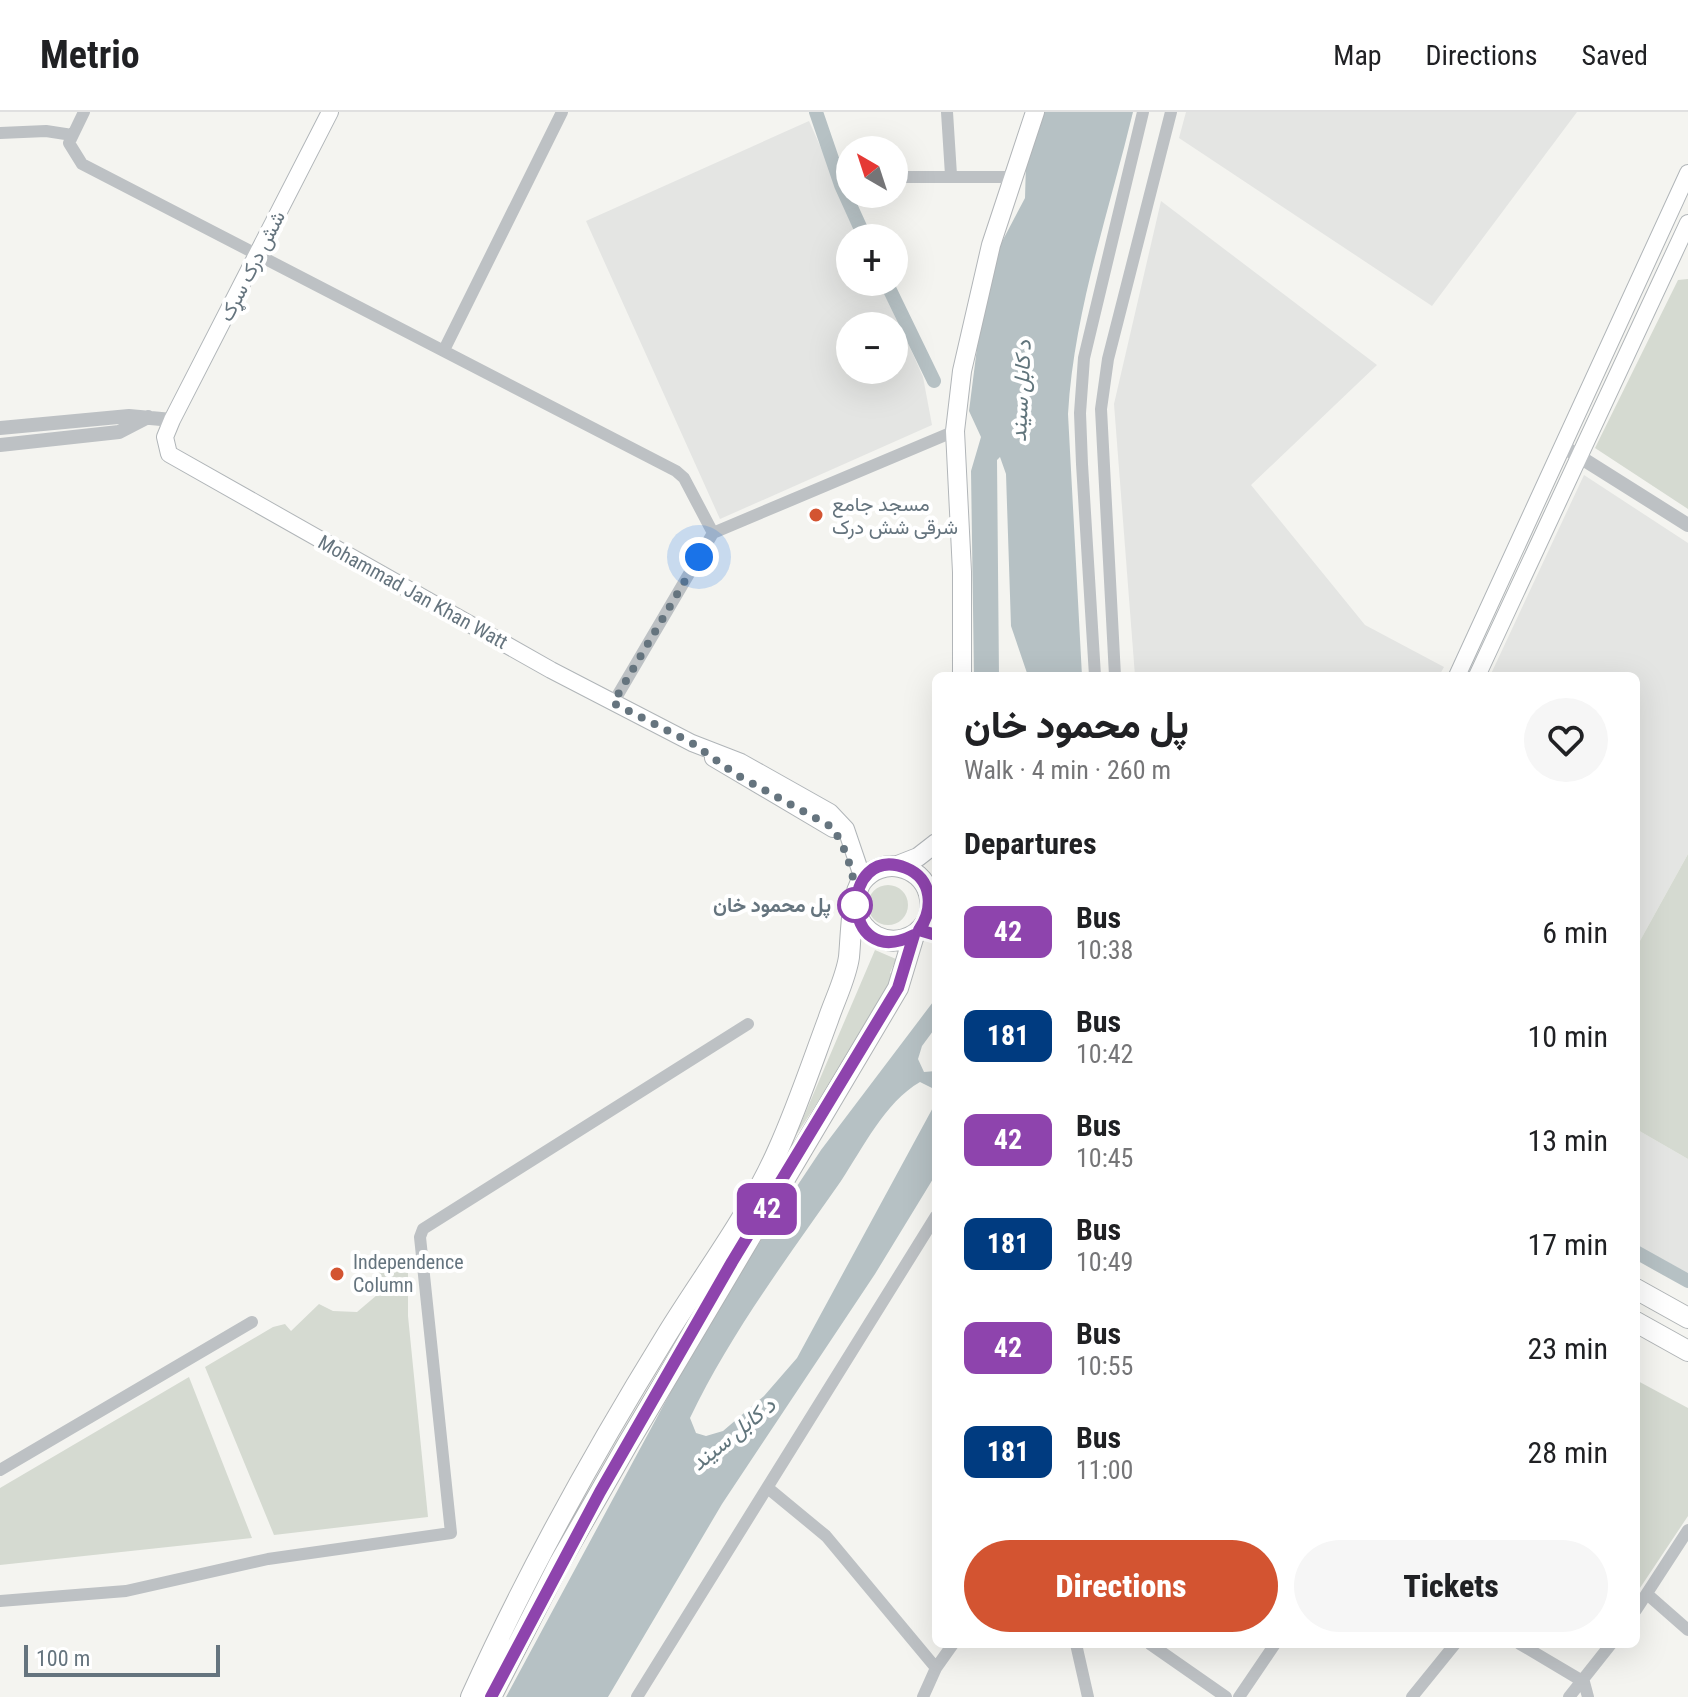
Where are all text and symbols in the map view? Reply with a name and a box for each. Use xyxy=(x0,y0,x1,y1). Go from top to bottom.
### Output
text: Metrio xyxy=(40,33,140,77)
text: Map xyxy=(1333,39,1382,72)
text: Directions xyxy=(1426,39,1537,72)
text: Saved xyxy=(1581,39,1648,72)
north arrow xyxy=(836,136,908,208)
map controls xyxy=(836,136,908,384)
street label: شش درک سړک xyxy=(214,207,292,326)
button: + xyxy=(836,224,908,296)
button: − xyxy=(836,312,908,384)
water label: د کابل سيند xyxy=(1006,339,1037,443)
place label: مسجد جامع شرقی شش درک xyxy=(832,492,958,540)
marker: مسجد جامع شرقی شش درک xyxy=(807,506,825,524)
street label: Mohammad Jan Khan Watt xyxy=(314,530,512,654)
your location xyxy=(679,537,719,577)
button: heart xyxy=(1524,698,1608,782)
text: پل محمود خان xyxy=(964,703,1189,747)
text: Walk · 4 min · 260 m xyxy=(964,755,1171,785)
text: Departures xyxy=(964,826,1097,861)
marker: پل محمود خان xyxy=(838,888,872,922)
place label: پل محمود خان xyxy=(713,893,831,919)
text: Bus xyxy=(1076,900,1121,935)
text: 42 xyxy=(994,915,1022,948)
text: 6 min xyxy=(1542,915,1608,950)
text: 10:38 xyxy=(1076,935,1133,965)
text: Bus xyxy=(1076,1004,1121,1039)
text: 181 xyxy=(987,1019,1029,1052)
text: 10 min xyxy=(1527,1019,1608,1054)
text: 10:42 xyxy=(1076,1039,1133,1069)
text: Bus xyxy=(1076,1108,1121,1143)
text: 42 xyxy=(994,1123,1022,1156)
text: 13 min xyxy=(1527,1123,1608,1158)
text: 10:45 xyxy=(1076,1143,1133,1173)
line badge: 42 xyxy=(731,1183,803,1235)
text: 42 xyxy=(753,1192,781,1225)
text: Bus xyxy=(1076,1212,1121,1247)
text: 181 xyxy=(987,1227,1029,1260)
text: 17 min xyxy=(1527,1227,1608,1262)
text: 10:49 xyxy=(1076,1247,1133,1277)
place label: Independence Column xyxy=(353,1250,464,1297)
marker: Independence Column xyxy=(328,1265,346,1283)
text: Bus xyxy=(1076,1316,1121,1351)
text: 42 xyxy=(994,1331,1022,1364)
text: 23 min xyxy=(1527,1331,1608,1366)
text: 10:55 xyxy=(1076,1351,1133,1381)
water label: د کابل سيند xyxy=(686,1392,781,1477)
text: Bus xyxy=(1076,1420,1121,1455)
text: 181 xyxy=(987,1435,1029,1468)
text: 28 min xyxy=(1527,1435,1608,1470)
text: 11:00 xyxy=(1076,1455,1133,1485)
button: Directions xyxy=(964,1540,1278,1632)
button: Tickets xyxy=(1294,1540,1608,1632)
scale bar xyxy=(24,1641,220,1677)
text: 100 m xyxy=(36,1646,90,1671)

